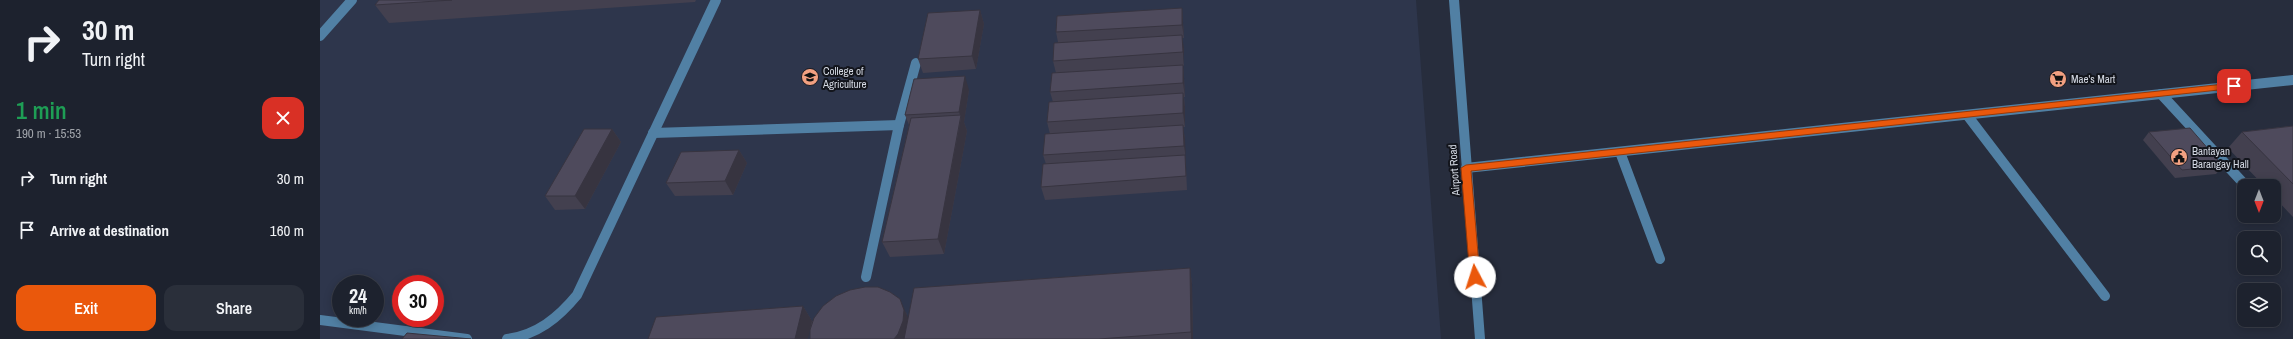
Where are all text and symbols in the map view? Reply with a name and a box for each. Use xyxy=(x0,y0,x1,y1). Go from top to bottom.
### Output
text: 30 m xyxy=(82,11,134,49)
icon: right xyxy=(16,16,68,68)
text: Turn right xyxy=(82,47,145,72)
place label: College of Agriculture xyxy=(822,64,867,91)
school or university icon: College of Agriculture xyxy=(800,67,820,87)
supermarket icon: Mae's Mart xyxy=(2048,69,2068,89)
pin xyxy=(2217,69,2251,103)
place label: Mae's Mart xyxy=(2071,72,2116,86)
icon: arrive xyxy=(2223,75,2245,97)
text: 1 min xyxy=(16,94,67,126)
button: close xyxy=(262,97,304,139)
text: 190 m · 15:53 xyxy=(16,125,81,142)
street label: Airport Road xyxy=(1445,144,1463,197)
place label: Bantayan Barangay Hall xyxy=(2192,144,2249,171)
public building icon: Bantayan Barangay Hall xyxy=(2169,147,2189,167)
icon: right xyxy=(16,167,38,189)
text: Turn right xyxy=(50,168,107,189)
text: 30 m xyxy=(277,168,304,189)
north arrow xyxy=(2237,179,2281,223)
map controls xyxy=(2237,179,2281,327)
icon: arrive xyxy=(16,219,38,241)
text: Arrive at destination xyxy=(50,220,169,241)
text: 160 m xyxy=(270,220,304,241)
button: search xyxy=(2237,231,2281,275)
position arrow xyxy=(1454,256,1496,298)
speed limit sign: 30 xyxy=(392,275,444,327)
text: 24 xyxy=(349,282,367,309)
button: layers xyxy=(2237,283,2281,327)
button: Exit xyxy=(16,285,156,331)
button: Share xyxy=(164,285,304,331)
text: km/h xyxy=(349,304,367,317)

